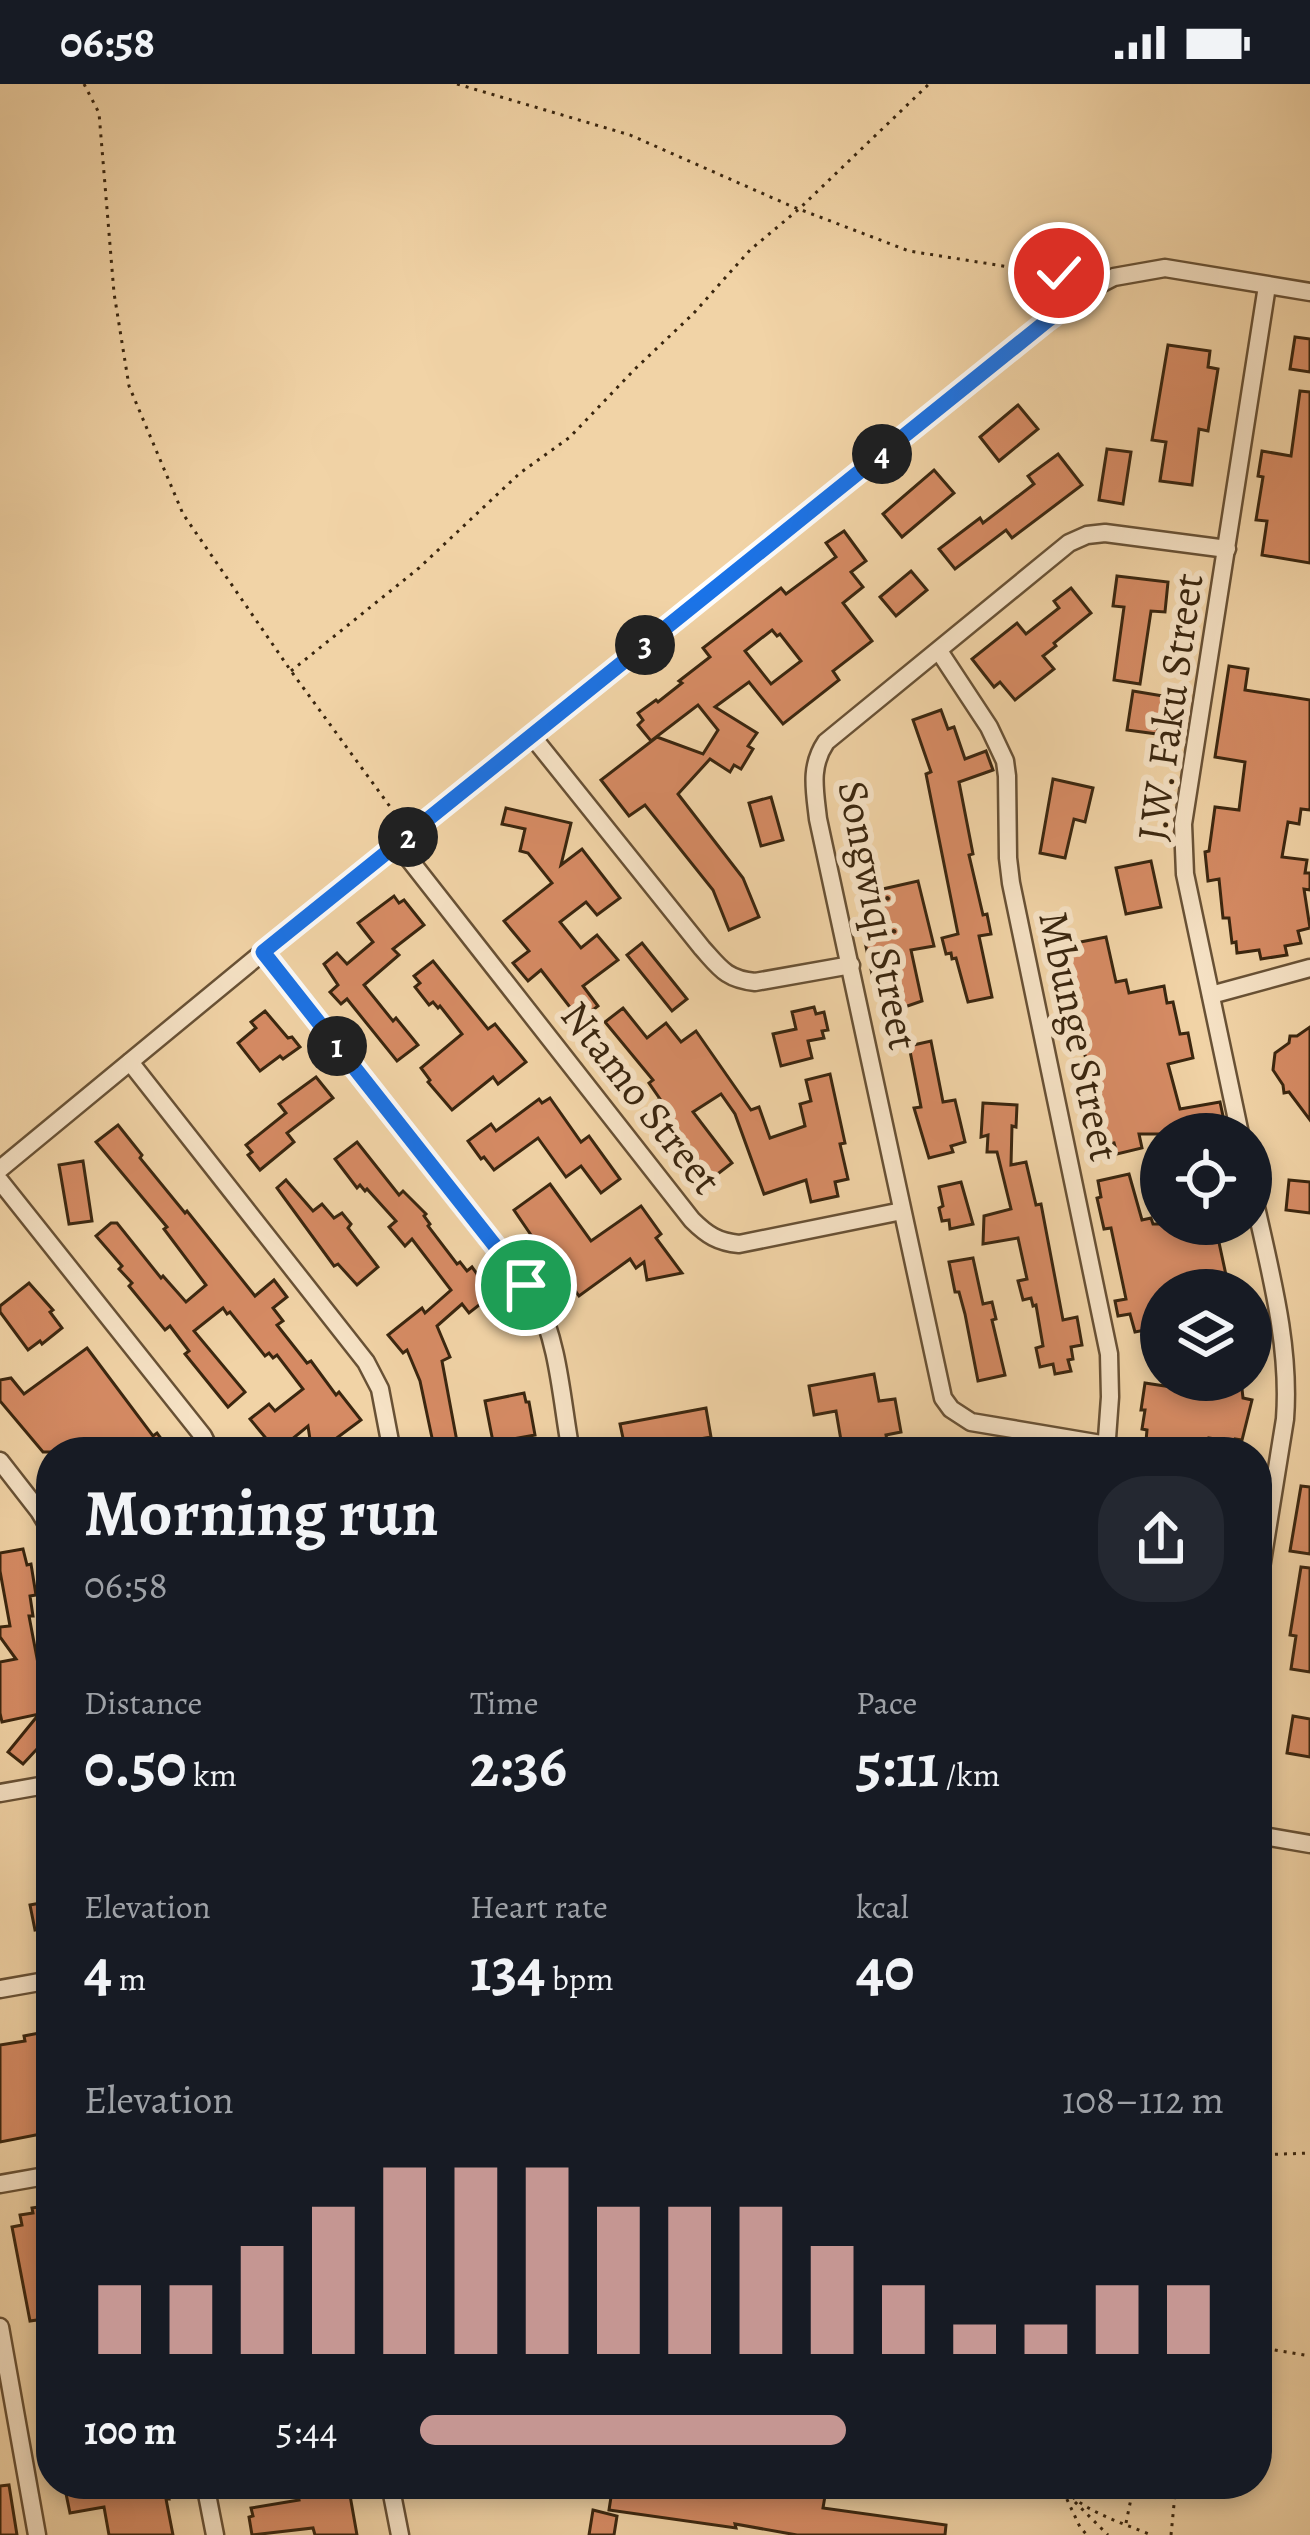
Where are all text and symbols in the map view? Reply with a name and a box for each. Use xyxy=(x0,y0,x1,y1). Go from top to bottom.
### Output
text: 06:58 xyxy=(60,11,155,73)
pin xyxy=(1008,222,1110,324)
icon: check xyxy=(1026,240,1092,306)
pin: 4 xyxy=(852,424,912,484)
text: 4 xyxy=(874,431,890,476)
street label: J.W. Faku Street xyxy=(1123,570,1216,844)
pin: 3 xyxy=(615,615,675,675)
text: 3 xyxy=(638,622,652,667)
street label: Songwiqi Street xyxy=(824,776,933,1055)
pin: 2 xyxy=(378,807,438,867)
text: 2 xyxy=(400,814,416,859)
street label: Mbunge Street xyxy=(1025,906,1134,1166)
street label: Ntamo Street xyxy=(548,989,735,1206)
pin: 1 xyxy=(307,1016,367,1076)
text: 1 xyxy=(331,1023,343,1068)
map controls xyxy=(1140,1113,1272,1401)
button: locate xyxy=(1140,1113,1272,1245)
pin xyxy=(475,1234,577,1336)
icon: arrive xyxy=(493,1252,559,1318)
button: layers xyxy=(1140,1269,1272,1401)
text: Morning run xyxy=(84,1468,439,1558)
button: share xyxy=(1098,1476,1224,1602)
text: 06:58 xyxy=(84,1558,168,1611)
text: Distance xyxy=(84,1680,202,1725)
text: Time xyxy=(470,1680,539,1725)
text: Pace xyxy=(856,1680,917,1725)
text: 0.50 xyxy=(84,1725,186,1807)
text: 2:36 xyxy=(470,1725,567,1807)
text: 5:11 xyxy=(856,1725,939,1807)
text: km xyxy=(186,1752,237,1797)
text: /km xyxy=(939,1752,1000,1797)
text: Elevation xyxy=(84,1884,211,1929)
text: Heart rate xyxy=(470,1884,608,1929)
text: kcal xyxy=(856,1884,909,1929)
text: 4 xyxy=(84,1929,112,2011)
text: 134 xyxy=(470,1929,545,2011)
text: 40 xyxy=(856,1929,914,2011)
text: m xyxy=(112,1956,146,2001)
text: bpm xyxy=(545,1956,614,2001)
text: Elevation xyxy=(84,2073,234,2126)
text: 108–112 m xyxy=(1062,2073,1224,2126)
text: 100 m xyxy=(84,2404,177,2457)
text: 5:44 xyxy=(276,2404,337,2457)

